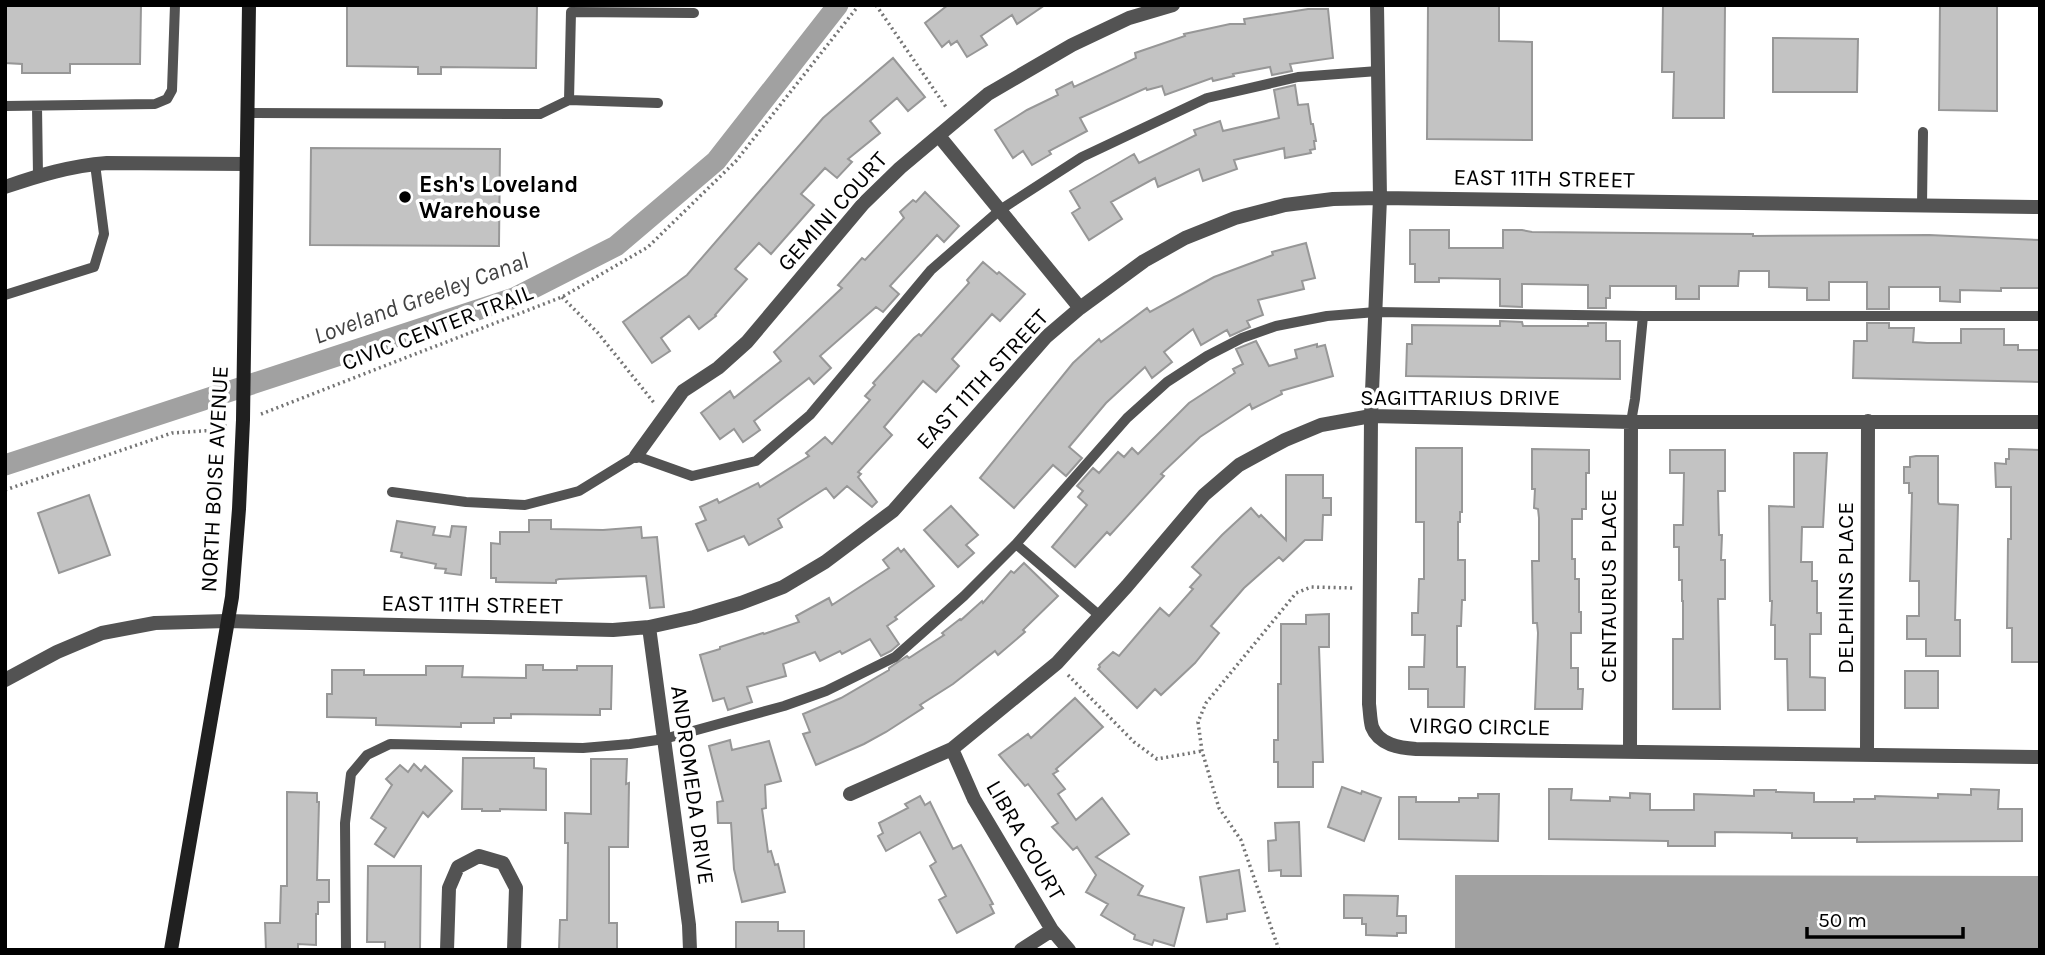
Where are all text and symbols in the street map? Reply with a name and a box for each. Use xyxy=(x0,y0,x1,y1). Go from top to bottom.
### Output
street label: GEMINI COURT xyxy=(772,146,893,276)
street label: EAST 11TH STREET xyxy=(1453,163,1635,194)
place label: Esh's Loveland Warehouse xyxy=(419,171,578,224)
marker: Esh's Loveland Warehouse xyxy=(397,189,413,205)
water label: Loveland Greeley Canal xyxy=(310,246,532,350)
street label: CIVIC CENTER TRAIL xyxy=(338,279,537,376)
street label: EAST 11TH STREET xyxy=(911,303,1054,455)
street label: NORTH BOISE AVENUE xyxy=(195,365,234,593)
street label: SAGITTARIUS DRIVE xyxy=(1360,384,1560,411)
street label: CENTAURUS PLACE xyxy=(1595,489,1622,683)
street label: DELPHINS PLACE xyxy=(1832,502,1859,674)
street label: EAST 11TH STREET xyxy=(381,589,563,620)
street label: ANDROMEDA DRIVE xyxy=(665,684,720,886)
street label: VIRGO CIRCLE xyxy=(1409,712,1551,741)
street label: LIBRA COURT xyxy=(980,776,1071,905)
scale bar xyxy=(1807,895,1963,939)
text: 50 m xyxy=(1818,908,1867,932)

